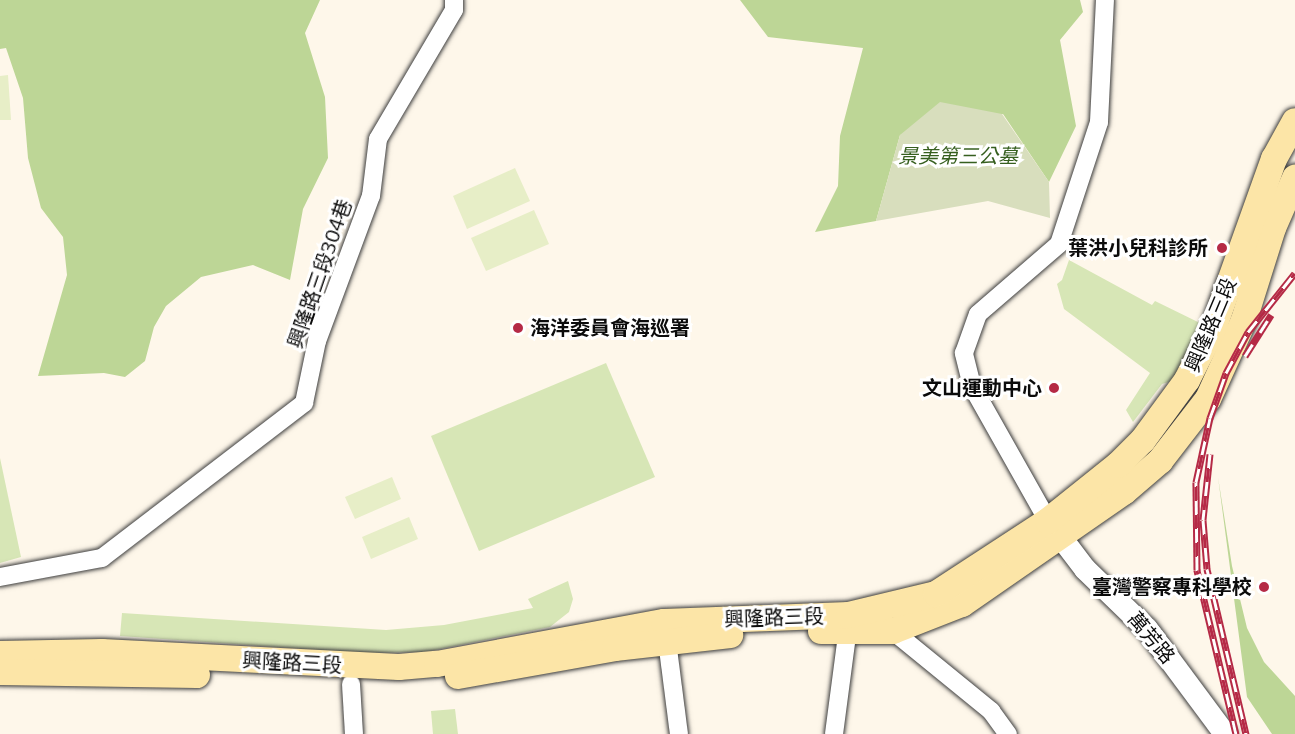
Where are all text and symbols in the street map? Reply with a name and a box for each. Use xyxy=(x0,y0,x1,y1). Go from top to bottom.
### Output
park label: 景美第三公墓 xyxy=(898,144,1018,168)
street label: 興隆路三段304巷 xyxy=(283,196,357,352)
place label: 葉洪小兒科診所 xyxy=(1068,236,1208,260)
marker: 葉洪小兒科診所 xyxy=(1213,239,1231,257)
street label: 興隆路三段 xyxy=(1180,274,1242,376)
place label: 海洋委員會海巡署 xyxy=(530,316,690,340)
marker: 海洋委員會海巡署 xyxy=(511,321,525,335)
place label: 文山運動中心 xyxy=(922,376,1042,400)
marker: 文山運動中心 xyxy=(1047,381,1061,395)
place label: 臺灣警察專科學校 xyxy=(1092,575,1252,599)
marker: 臺灣警察專科學校 xyxy=(1257,580,1271,594)
street label: 興隆路三段 xyxy=(724,604,824,632)
street label: 萬芳路 xyxy=(1123,607,1179,669)
street label: 興隆路三段 xyxy=(241,648,343,678)

